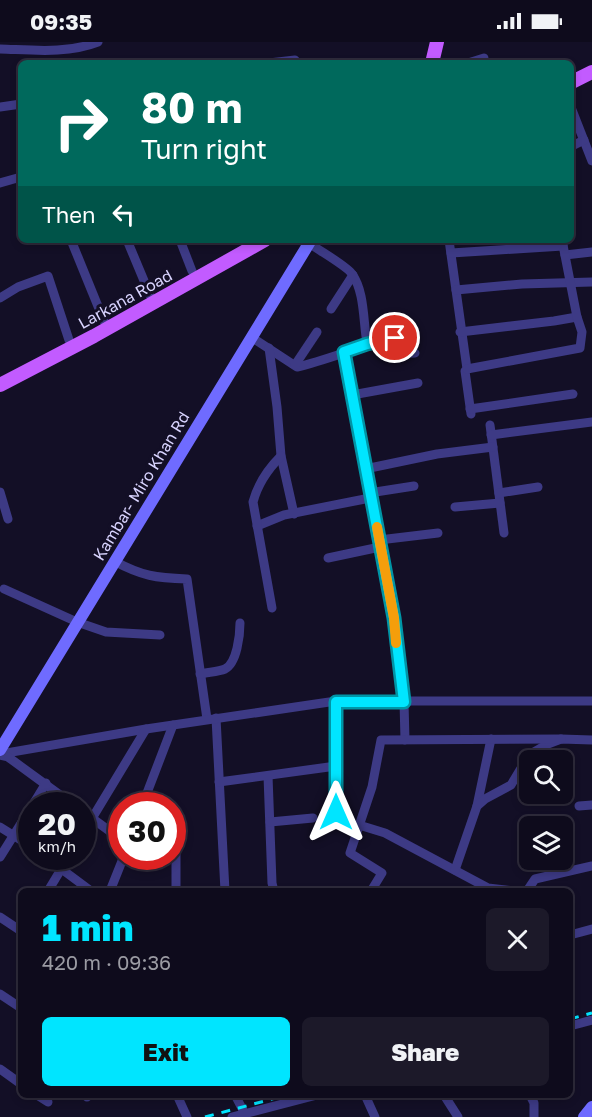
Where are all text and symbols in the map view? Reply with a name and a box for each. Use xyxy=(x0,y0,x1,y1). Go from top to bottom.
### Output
text: 09:35 xyxy=(30,8,92,35)
text: 80 m xyxy=(141,82,242,132)
icon: right xyxy=(42,84,120,162)
text: Turn right xyxy=(141,133,267,165)
icon: left xyxy=(107,198,140,231)
text: Then xyxy=(42,201,95,228)
street label: Larkana Road xyxy=(74,265,176,333)
pin xyxy=(369,312,420,363)
icon: arrive xyxy=(378,321,411,354)
street label: Kambar- Miro Khan Rd xyxy=(89,408,193,564)
map controls xyxy=(519,750,573,870)
button: search xyxy=(519,750,573,804)
position arrow xyxy=(304,780,368,844)
speed limit sign: 30 xyxy=(108,792,186,870)
text: 20 xyxy=(38,806,76,842)
button: layers xyxy=(519,816,573,870)
text: km/h xyxy=(38,837,76,855)
text: 1 min xyxy=(42,906,133,949)
button: close xyxy=(486,908,549,971)
text: 420 m · 09:36 xyxy=(42,950,171,974)
button: Exit xyxy=(42,1017,290,1086)
button: Share xyxy=(302,1017,549,1086)

